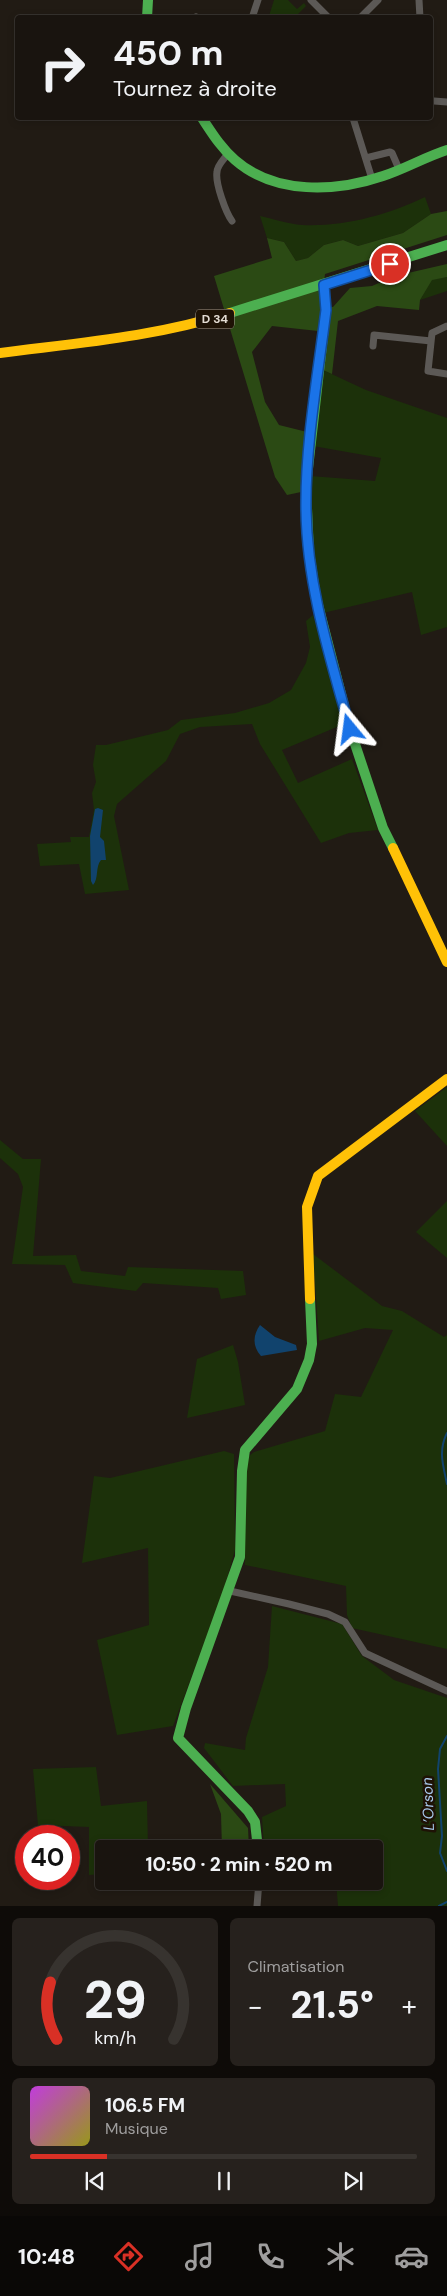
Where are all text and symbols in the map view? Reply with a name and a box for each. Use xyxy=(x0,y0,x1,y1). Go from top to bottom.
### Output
text: 450 m xyxy=(113,30,223,76)
icon: right xyxy=(30,35,95,100)
text: Tournez à droite xyxy=(113,74,277,103)
pin xyxy=(369,243,411,285)
icon: arrive xyxy=(376,250,404,278)
road number: D 34 xyxy=(196,310,234,328)
position arrow xyxy=(323,702,375,754)
water label: L’Orson xyxy=(417,1777,439,1831)
speed limit sign: 40 xyxy=(15,1825,80,1890)
text: 10:50 · 2 min · 520 m xyxy=(146,1852,332,1877)
text: Climatisation xyxy=(248,1956,345,1977)
text: 29 xyxy=(83,1966,146,2034)
text: 21.5° xyxy=(291,1980,374,2030)
text: − xyxy=(248,1988,263,2025)
text: + xyxy=(402,1988,417,2025)
text: km/h xyxy=(94,2026,136,2050)
text: 106.5 FM xyxy=(105,2093,185,2118)
text: Musique xyxy=(105,2118,168,2139)
icon: previous xyxy=(81,2167,109,2195)
icon: pause xyxy=(210,2167,238,2195)
icon: next xyxy=(339,2167,367,2195)
icon: directions xyxy=(111,2239,146,2274)
icon: music xyxy=(182,2239,217,2274)
icon: phone xyxy=(253,2239,288,2274)
icon: climate xyxy=(323,2239,358,2274)
icon: car xyxy=(394,2239,429,2274)
text: 10:48 xyxy=(18,2242,75,2271)

